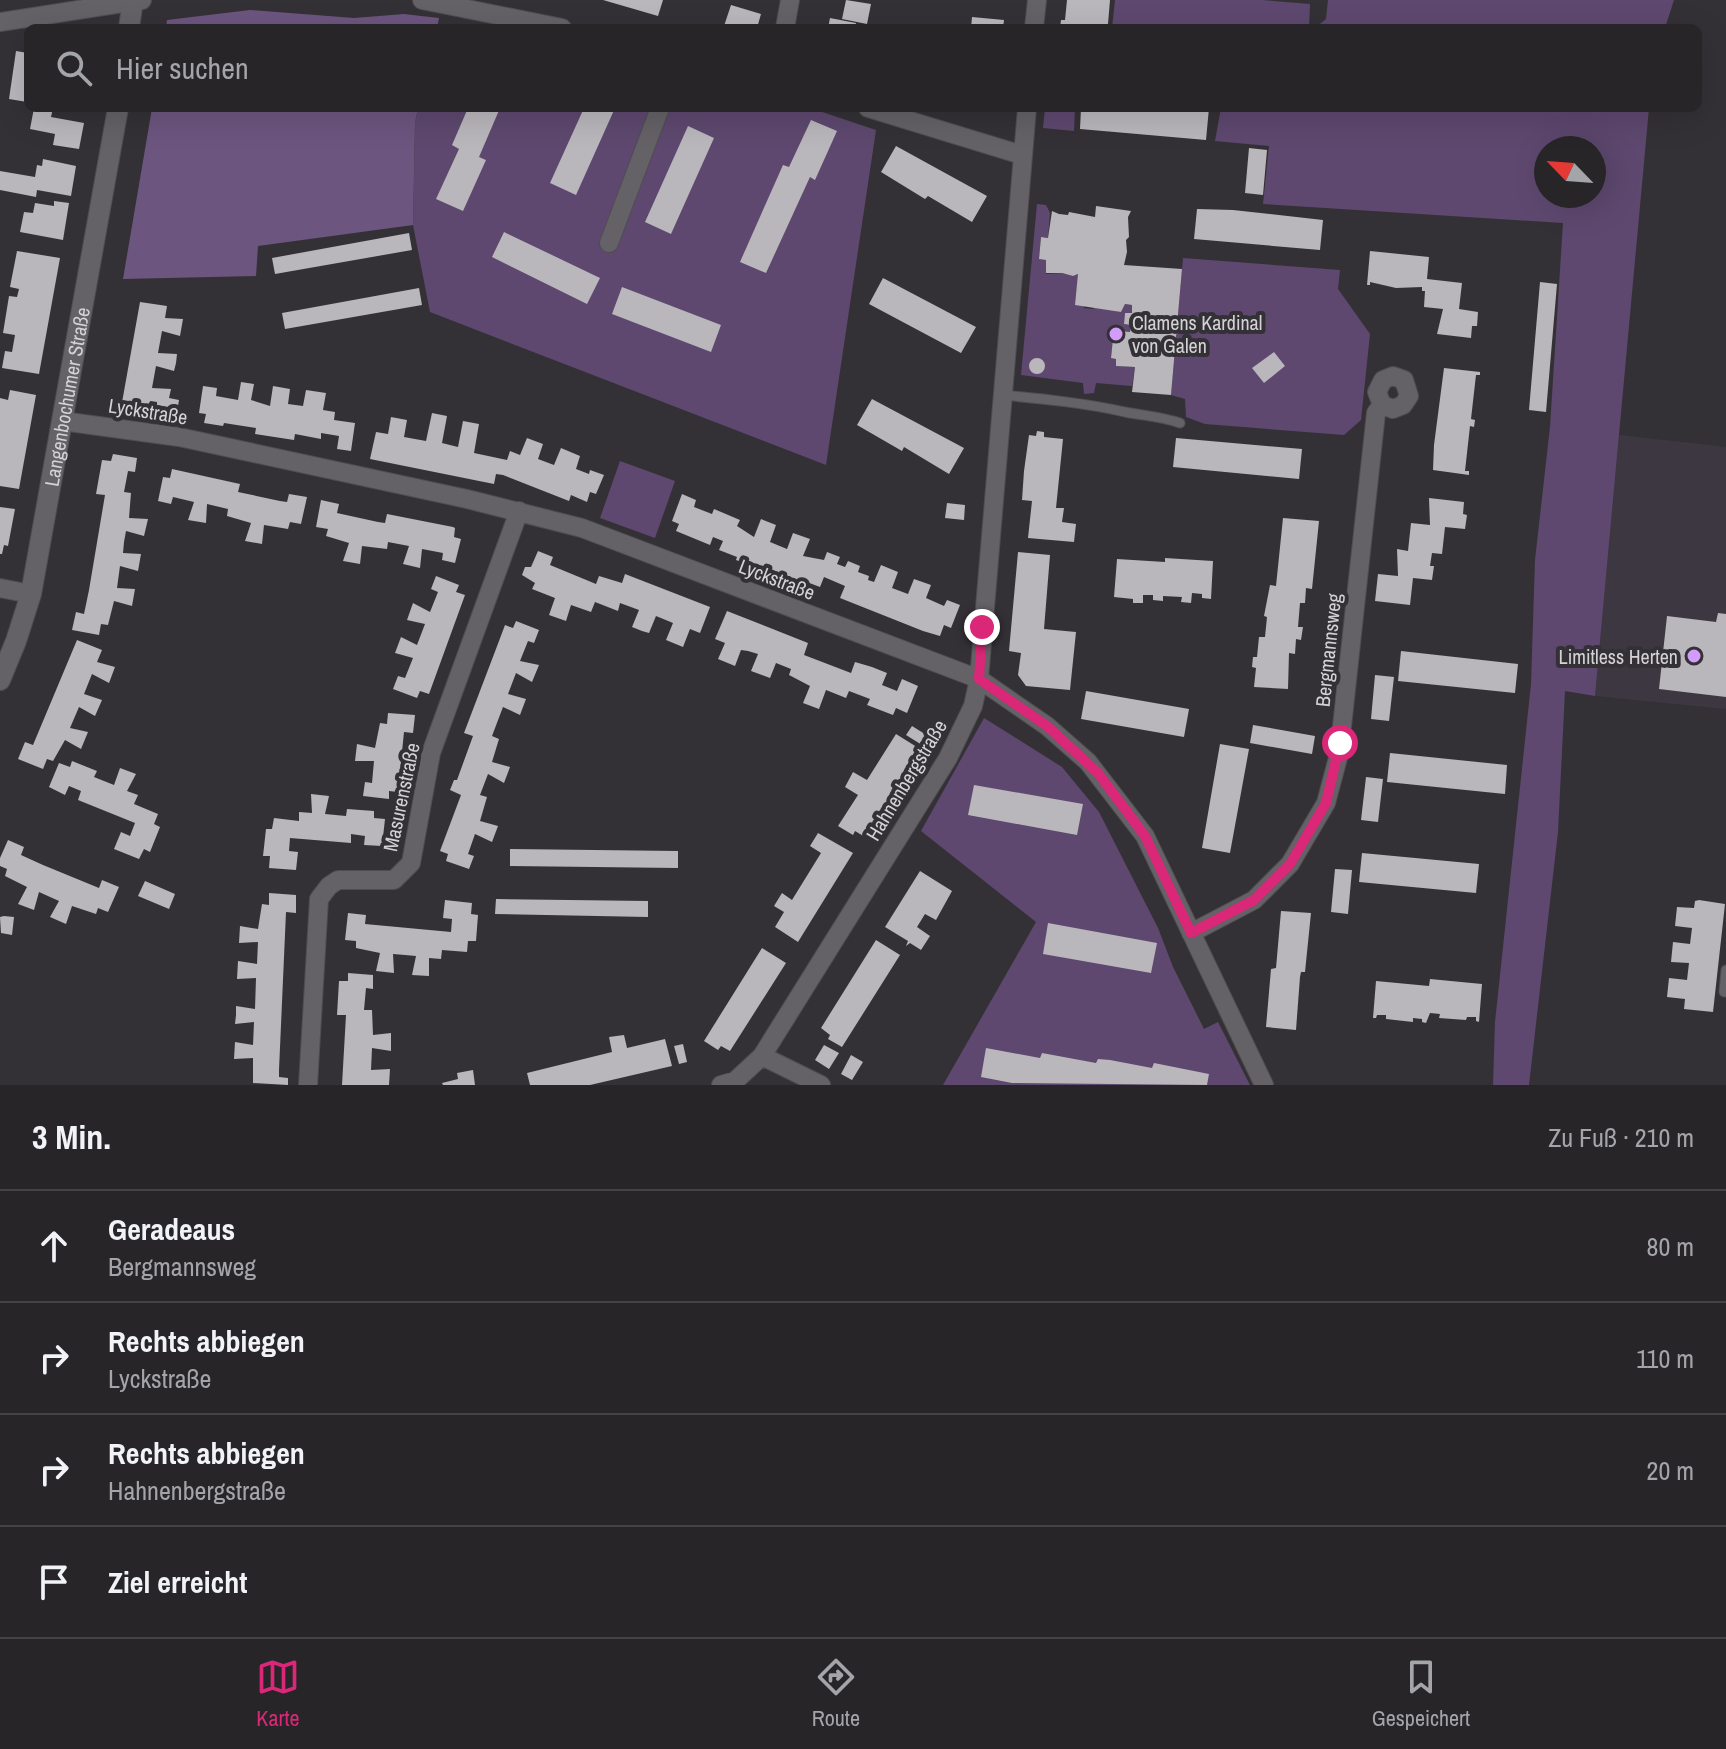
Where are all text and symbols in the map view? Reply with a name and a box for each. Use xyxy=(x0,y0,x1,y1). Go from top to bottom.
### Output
search box xyxy=(24,24,1702,112)
icon: search xyxy=(52,46,96,90)
text: Hier suchen xyxy=(116,48,249,88)
north arrow xyxy=(1534,136,1606,208)
street label: Langenbochumer Straße xyxy=(37,305,96,488)
place label: Clamens Kardinal von Galen xyxy=(1132,309,1262,359)
marker: Clamens Kardinal von Galen xyxy=(1107,325,1125,343)
street label: Lyckstraße xyxy=(107,391,189,431)
street label: Lyckstraße xyxy=(735,552,819,606)
street label: Bergmannsweg xyxy=(1309,592,1347,708)
route end xyxy=(964,609,1000,645)
place label: Limitless Herten xyxy=(1559,643,1678,670)
marker: Limitless Herten xyxy=(1685,647,1703,665)
street label: Hahnenbergstraße xyxy=(859,714,953,846)
route start xyxy=(1322,725,1358,761)
street label: Masurenstraße xyxy=(376,740,426,854)
text: 3 Min. xyxy=(32,1114,111,1160)
text: Zu Fuß · 210 m xyxy=(1548,1120,1694,1155)
text: Geradeaus xyxy=(108,1209,235,1249)
icon: ahead xyxy=(32,1224,76,1268)
text: 80 m xyxy=(1647,1229,1694,1264)
text: Bergmannsweg xyxy=(108,1249,256,1284)
text: Rechts abbiegen xyxy=(108,1321,305,1361)
icon: right xyxy=(32,1336,76,1380)
text: 110 m xyxy=(1636,1341,1694,1376)
text: Lyckstraße xyxy=(108,1361,211,1396)
text: Rechts abbiegen xyxy=(108,1433,305,1473)
icon: right xyxy=(32,1448,76,1492)
text: 20 m xyxy=(1647,1453,1694,1488)
text: Hahnenbergstraße xyxy=(108,1473,286,1508)
icon: arrive xyxy=(32,1560,76,1604)
text: Ziel erreicht xyxy=(108,1562,247,1602)
tab: Karte xyxy=(256,1655,300,1733)
tab: Route xyxy=(812,1655,860,1733)
tab: Gespeichert xyxy=(1372,1655,1470,1733)

